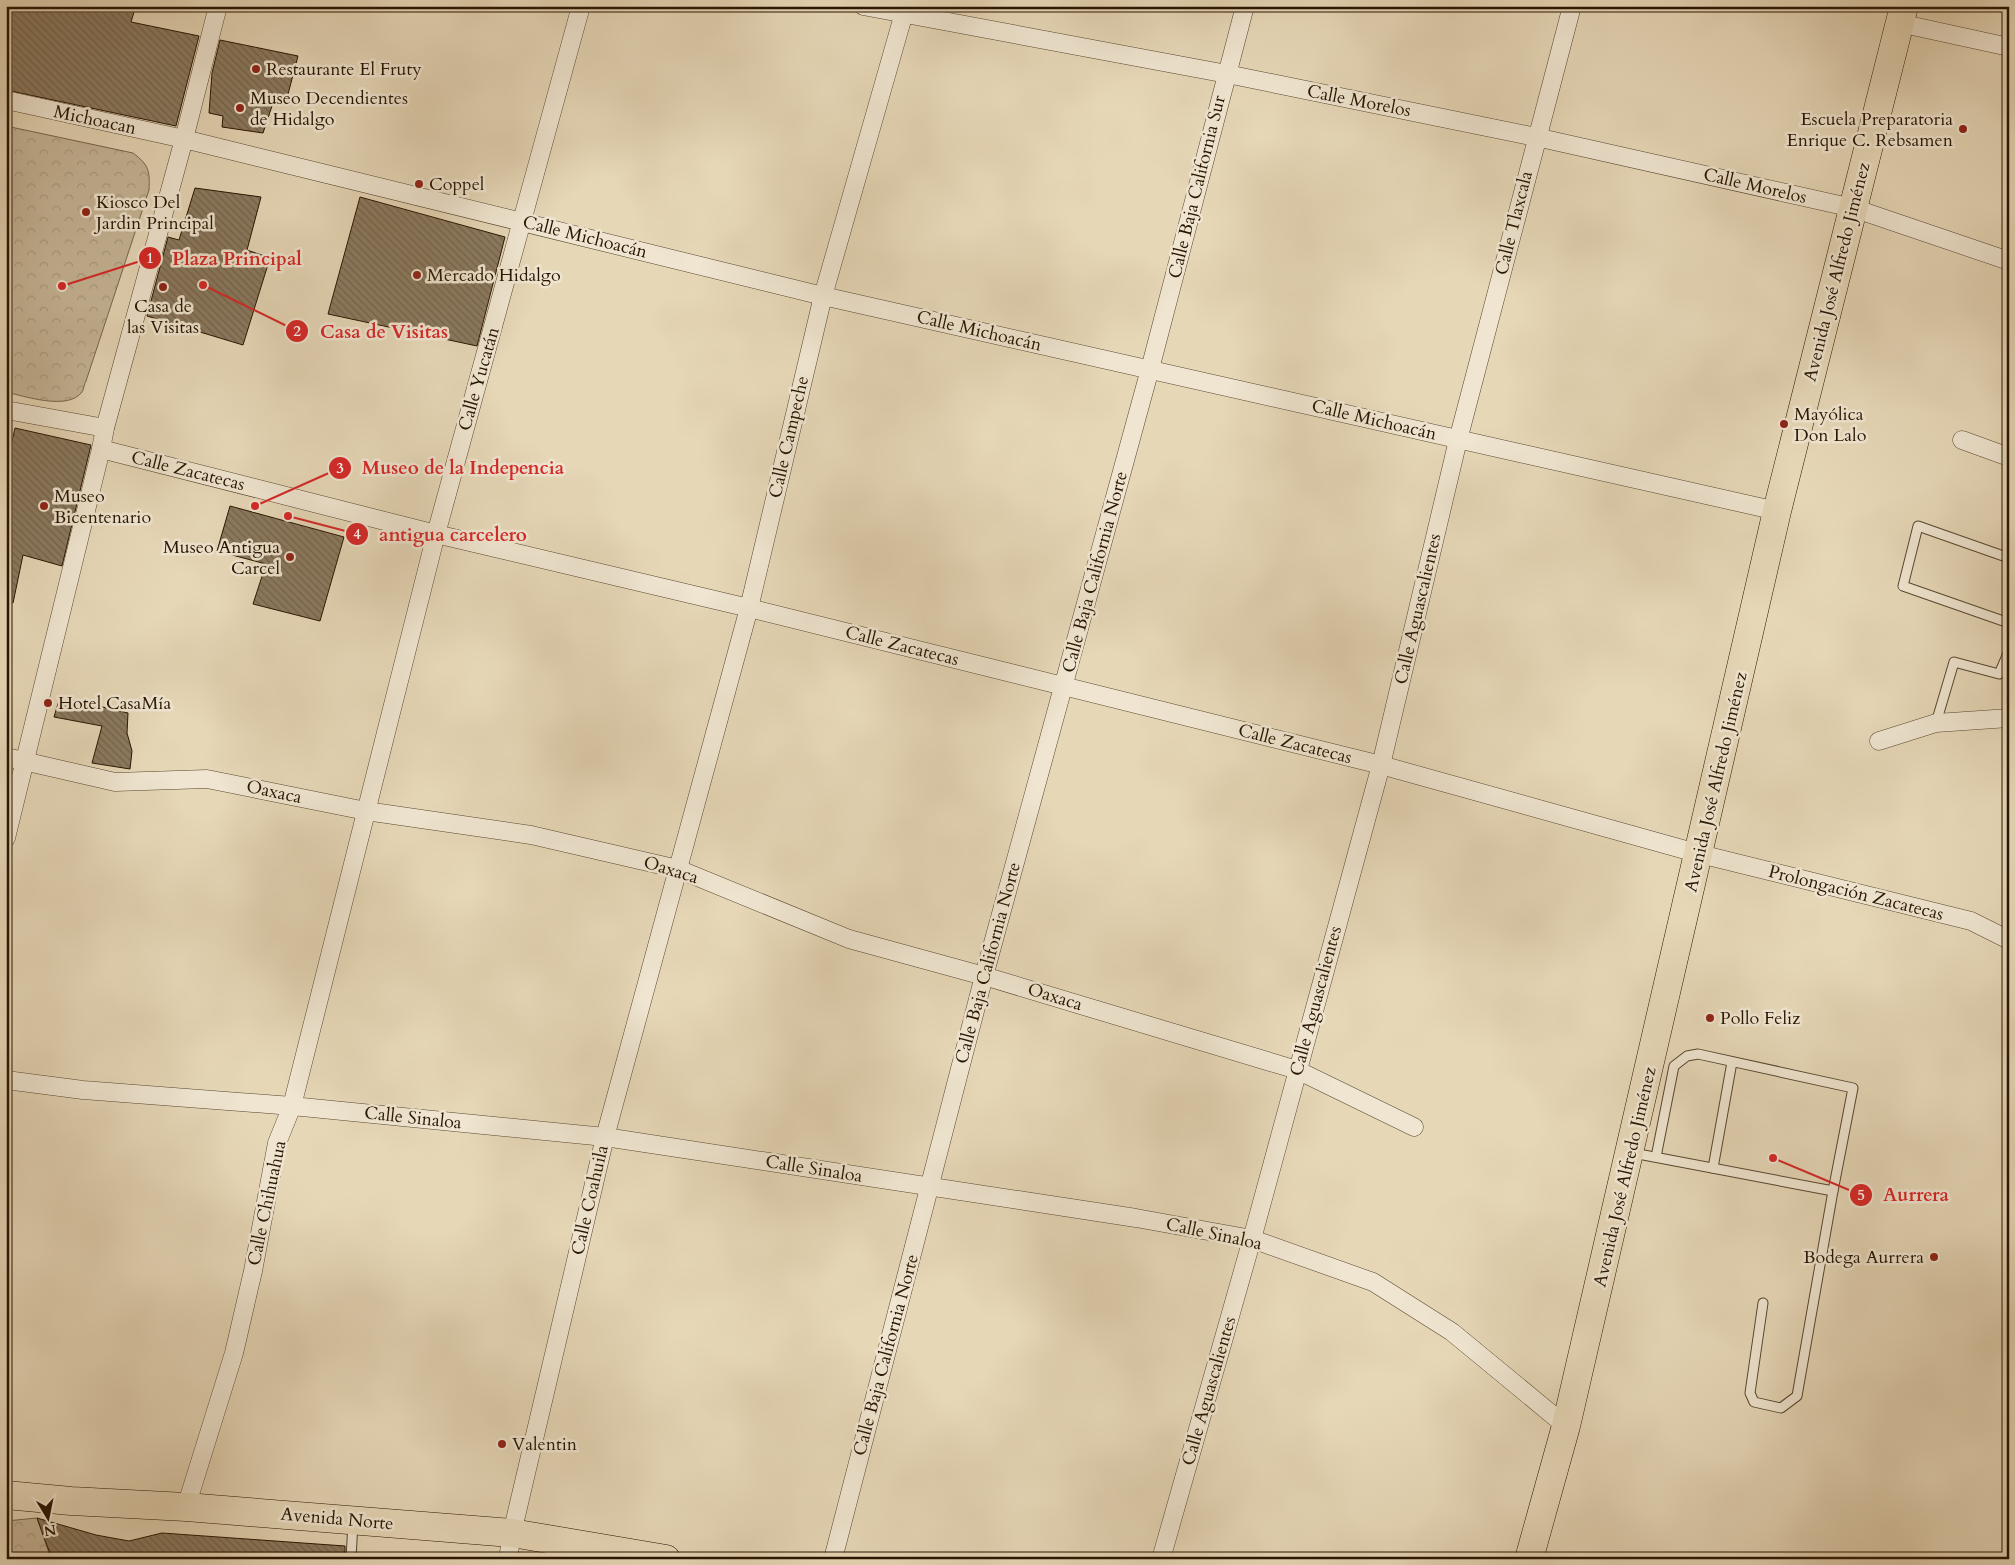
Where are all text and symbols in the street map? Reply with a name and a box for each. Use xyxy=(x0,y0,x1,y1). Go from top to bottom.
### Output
place label: Restaurante El Fruty xyxy=(266,57,422,82)
marker: Restaurante El Fruty xyxy=(250,63,262,75)
street label: Calle Morelos xyxy=(1305,79,1413,123)
place label: Museo Decendientes de Hidalgo xyxy=(250,86,408,132)
street label: Calle Baja California Sur xyxy=(1162,92,1232,281)
street label: Michoacan xyxy=(51,99,139,141)
marker: Museo Decendientes de Hidalgo xyxy=(234,102,246,114)
place label: Escuela Preparatoria Enrique C. Rebsamen xyxy=(1787,107,1954,153)
marker: Escuela Preparatoria Enrique C. Rebsamen xyxy=(1957,123,1969,135)
street label: Avenida José Alfredo Jiménez xyxy=(1798,160,1876,384)
street label: Calle Morelos xyxy=(1701,162,1809,210)
street label: Calle Tlaxcala xyxy=(1489,168,1539,278)
place label: Coppel xyxy=(429,172,485,197)
marker: Coppel xyxy=(413,178,425,190)
place label: Kiosco Del Jardin Principal xyxy=(93,190,214,236)
marker: Kiosco Del Jardin Principal xyxy=(80,206,92,218)
street label: Calle Michoacán xyxy=(520,209,651,265)
callout: Plaza Principal xyxy=(137,241,312,275)
text: Plaza Principal xyxy=(172,246,302,272)
text: 1 xyxy=(146,248,154,268)
place label: Mercado Hidalgo xyxy=(427,263,561,288)
marker: Mercado Hidalgo xyxy=(411,269,423,281)
marker: Casa de las Visitas xyxy=(157,281,169,293)
place label: Casa de las Visitas xyxy=(127,294,199,340)
street label: Calle Michoacán xyxy=(914,304,1045,358)
callout: Casa de Visitas xyxy=(285,314,458,348)
text: Casa de Visitas xyxy=(320,319,448,345)
text: 2 xyxy=(293,321,301,341)
street label: Calle Yucatán xyxy=(452,324,506,434)
street label: Calle Campeche xyxy=(763,374,815,500)
street label: Calle Michoacán xyxy=(1309,393,1440,447)
place label: Mayólica Don Lalo xyxy=(1794,402,1867,448)
marker: Mayólica Don Lalo xyxy=(1778,418,1790,430)
street label: Calle Zacatecas xyxy=(129,445,247,497)
callout: Museo de la Indepencia xyxy=(327,451,575,485)
text: Museo de la Indepencia xyxy=(362,455,565,481)
text: 3 xyxy=(336,458,344,478)
street label: Calle Baja California Norte xyxy=(1056,468,1134,676)
place label: Museo Bicentenario xyxy=(54,484,151,530)
marker: Museo Bicentenario xyxy=(38,500,50,512)
callout: antigua carcelero xyxy=(344,517,537,551)
text: antigua carcelero xyxy=(379,522,527,548)
text: 4 xyxy=(353,524,361,544)
street label: Calle Aguascalientes xyxy=(1388,531,1448,687)
place label: Museo Antigua Carcel xyxy=(163,535,280,581)
marker: Museo Antigua Carcel xyxy=(284,551,296,563)
street label: Calle Zacatecas xyxy=(843,620,961,672)
street label: Avenida José Alfredo Jiménez xyxy=(1678,669,1754,895)
place label: Hotel CasaMía xyxy=(58,691,171,716)
marker: Hotel CasaMía xyxy=(42,697,54,709)
street label: Calle Zacatecas xyxy=(1236,718,1354,770)
street label: Oaxaca xyxy=(244,774,304,810)
street label: Oaxaca xyxy=(641,850,702,890)
street label: Calle Baja California Norte xyxy=(949,859,1027,1067)
street label: Prolongación Zacatecas xyxy=(1766,859,1946,927)
street label: Calle Aguascalientes xyxy=(1284,923,1348,1079)
street label: Oaxaca xyxy=(1025,977,1086,1017)
place label: Pollo Feliz xyxy=(1720,1006,1800,1031)
marker: Pollo Feliz xyxy=(1704,1012,1716,1024)
street label: Avenida José Alfredo Jiménez xyxy=(1587,1064,1663,1290)
street label: Calle Sinaloa xyxy=(363,1100,463,1136)
street label: Calle Chihuahua xyxy=(242,1138,293,1268)
street label: Calle Coahuila xyxy=(565,1142,615,1257)
street label: Calle Sinaloa xyxy=(764,1149,865,1189)
callout: Aurrera xyxy=(1848,1178,1959,1212)
text: Aurrera xyxy=(1883,1182,1950,1208)
text: 5 xyxy=(1857,1185,1865,1205)
street label: Calle Sinaloa xyxy=(1164,1212,1265,1256)
place label: Bodega Aurrera xyxy=(1803,1245,1924,1270)
street label: Calle Baja California Norte xyxy=(847,1251,925,1459)
marker: Bodega Aurrera xyxy=(1928,1251,1940,1263)
street label: Calle Aguascalientes xyxy=(1176,1313,1242,1469)
place label: Valentin xyxy=(512,1432,578,1457)
marker: Valentin xyxy=(496,1438,508,1450)
north arrow xyxy=(22,1492,72,1542)
street label: Avenida Norte xyxy=(280,1502,394,1536)
text: N xyxy=(43,1520,58,1541)

